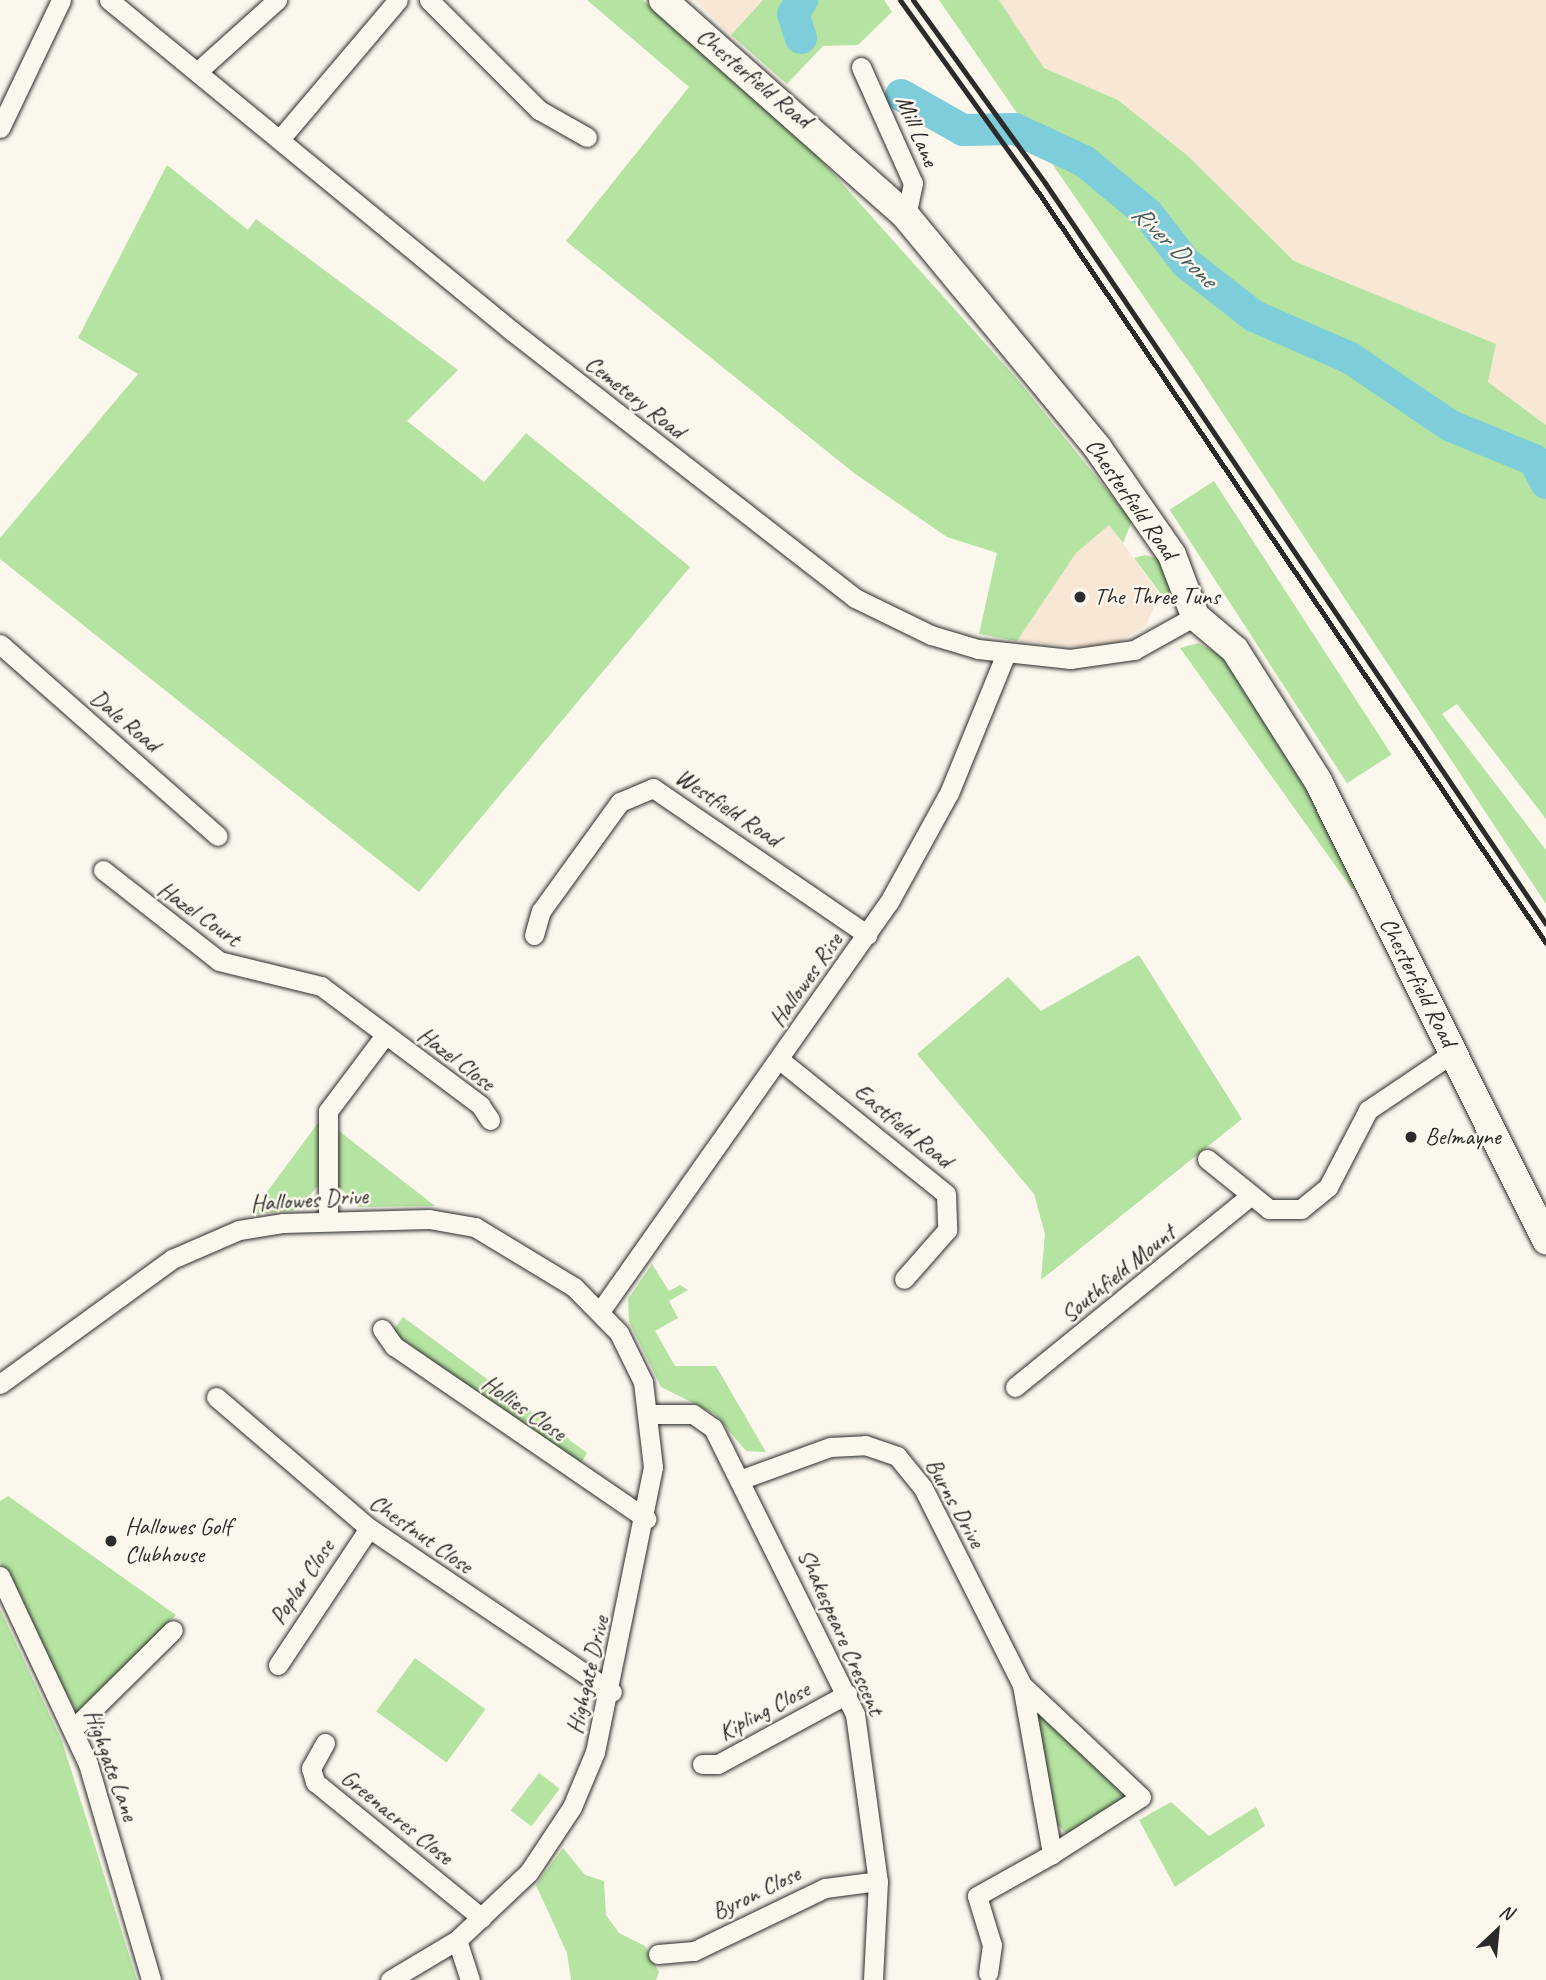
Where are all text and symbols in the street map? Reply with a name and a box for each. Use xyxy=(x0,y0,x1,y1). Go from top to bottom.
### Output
street label: Chesterfield Road xyxy=(691,22,817,134)
street label: Mill Lane xyxy=(889,91,945,171)
water label: River Drone xyxy=(1125,198,1223,294)
street label: Cemetery Road xyxy=(579,349,691,445)
street label: Chesterfield Road xyxy=(1079,433,1183,565)
place label: The Three Tuns xyxy=(1094,583,1220,611)
marker: The Three Tuns xyxy=(1072,589,1088,605)
street label: Dale Road xyxy=(84,684,166,758)
street label: Westfield Road xyxy=(670,763,786,853)
street label: Hazel Court xyxy=(152,875,246,953)
street label: Chesterfield Road xyxy=(1373,913,1463,1051)
street label: Hallowes Rise xyxy=(763,927,849,1033)
street label: Hazel Close xyxy=(412,1021,500,1097)
street label: Eastfield Road xyxy=(848,1078,958,1174)
place label: Belmayne xyxy=(1425,1123,1501,1151)
marker: Belmayne xyxy=(1403,1129,1419,1145)
street label: Hallowes Drive xyxy=(249,1182,369,1218)
street label: Southfield Mount xyxy=(1055,1219,1181,1329)
street label: Hollies Close xyxy=(476,1369,572,1447)
street label: Burns Drive xyxy=(919,1453,991,1553)
street label: Chestnut Close xyxy=(364,1488,478,1580)
place label: Hallowes Golf Clubhouse xyxy=(125,1513,231,1569)
marker: Hallowes Golf Clubhouse xyxy=(103,1533,119,1549)
street label: Poplar Close xyxy=(263,1534,341,1630)
street label: Shakespeare Crescent xyxy=(791,1544,891,1720)
street label: Highgate Drive xyxy=(560,1613,616,1737)
street label: Kipling Close xyxy=(713,1675,815,1747)
street label: Highgate Lane xyxy=(78,1705,144,1825)
street label: Greenacres Close xyxy=(335,1763,459,1871)
street label: Byron Close xyxy=(707,1859,805,1927)
north arrow xyxy=(1462,1896,1532,1966)
text: N xyxy=(1496,1899,1517,1925)

